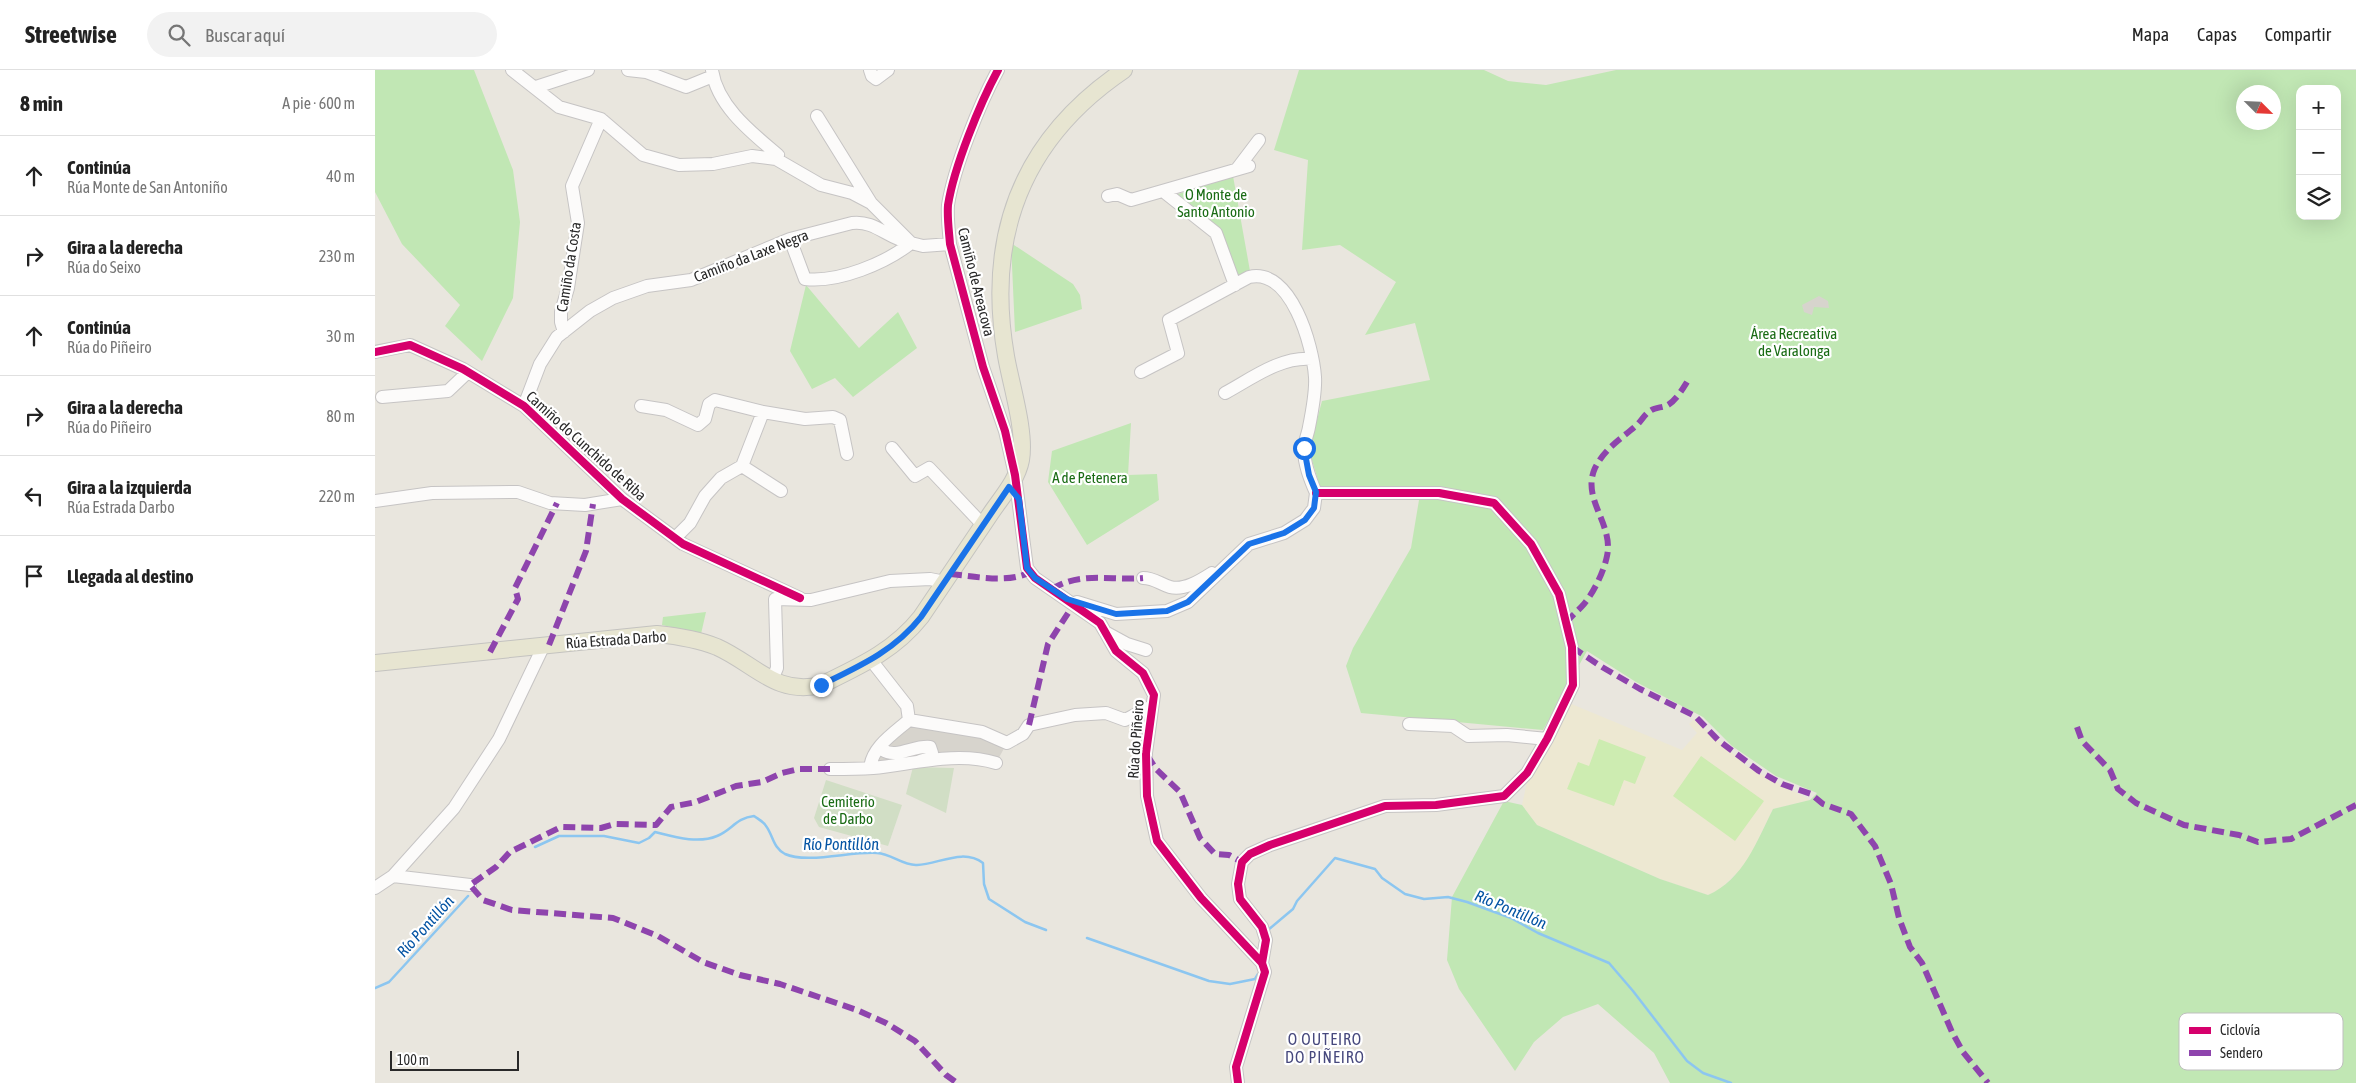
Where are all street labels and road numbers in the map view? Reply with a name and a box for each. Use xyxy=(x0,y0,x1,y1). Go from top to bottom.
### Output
street label: Camiño da Costa xyxy=(553,221,584,313)
street label: Camiño da Laxe Negra xyxy=(691,226,810,285)
street label: Camiño de Areacova xyxy=(955,226,998,338)
street label: Camiño do Cunchido de Riba xyxy=(523,387,650,504)
street label: Rúa Estrada Darbo xyxy=(565,627,667,652)
street label: Rúa do Piñeiro xyxy=(1124,699,1147,779)

